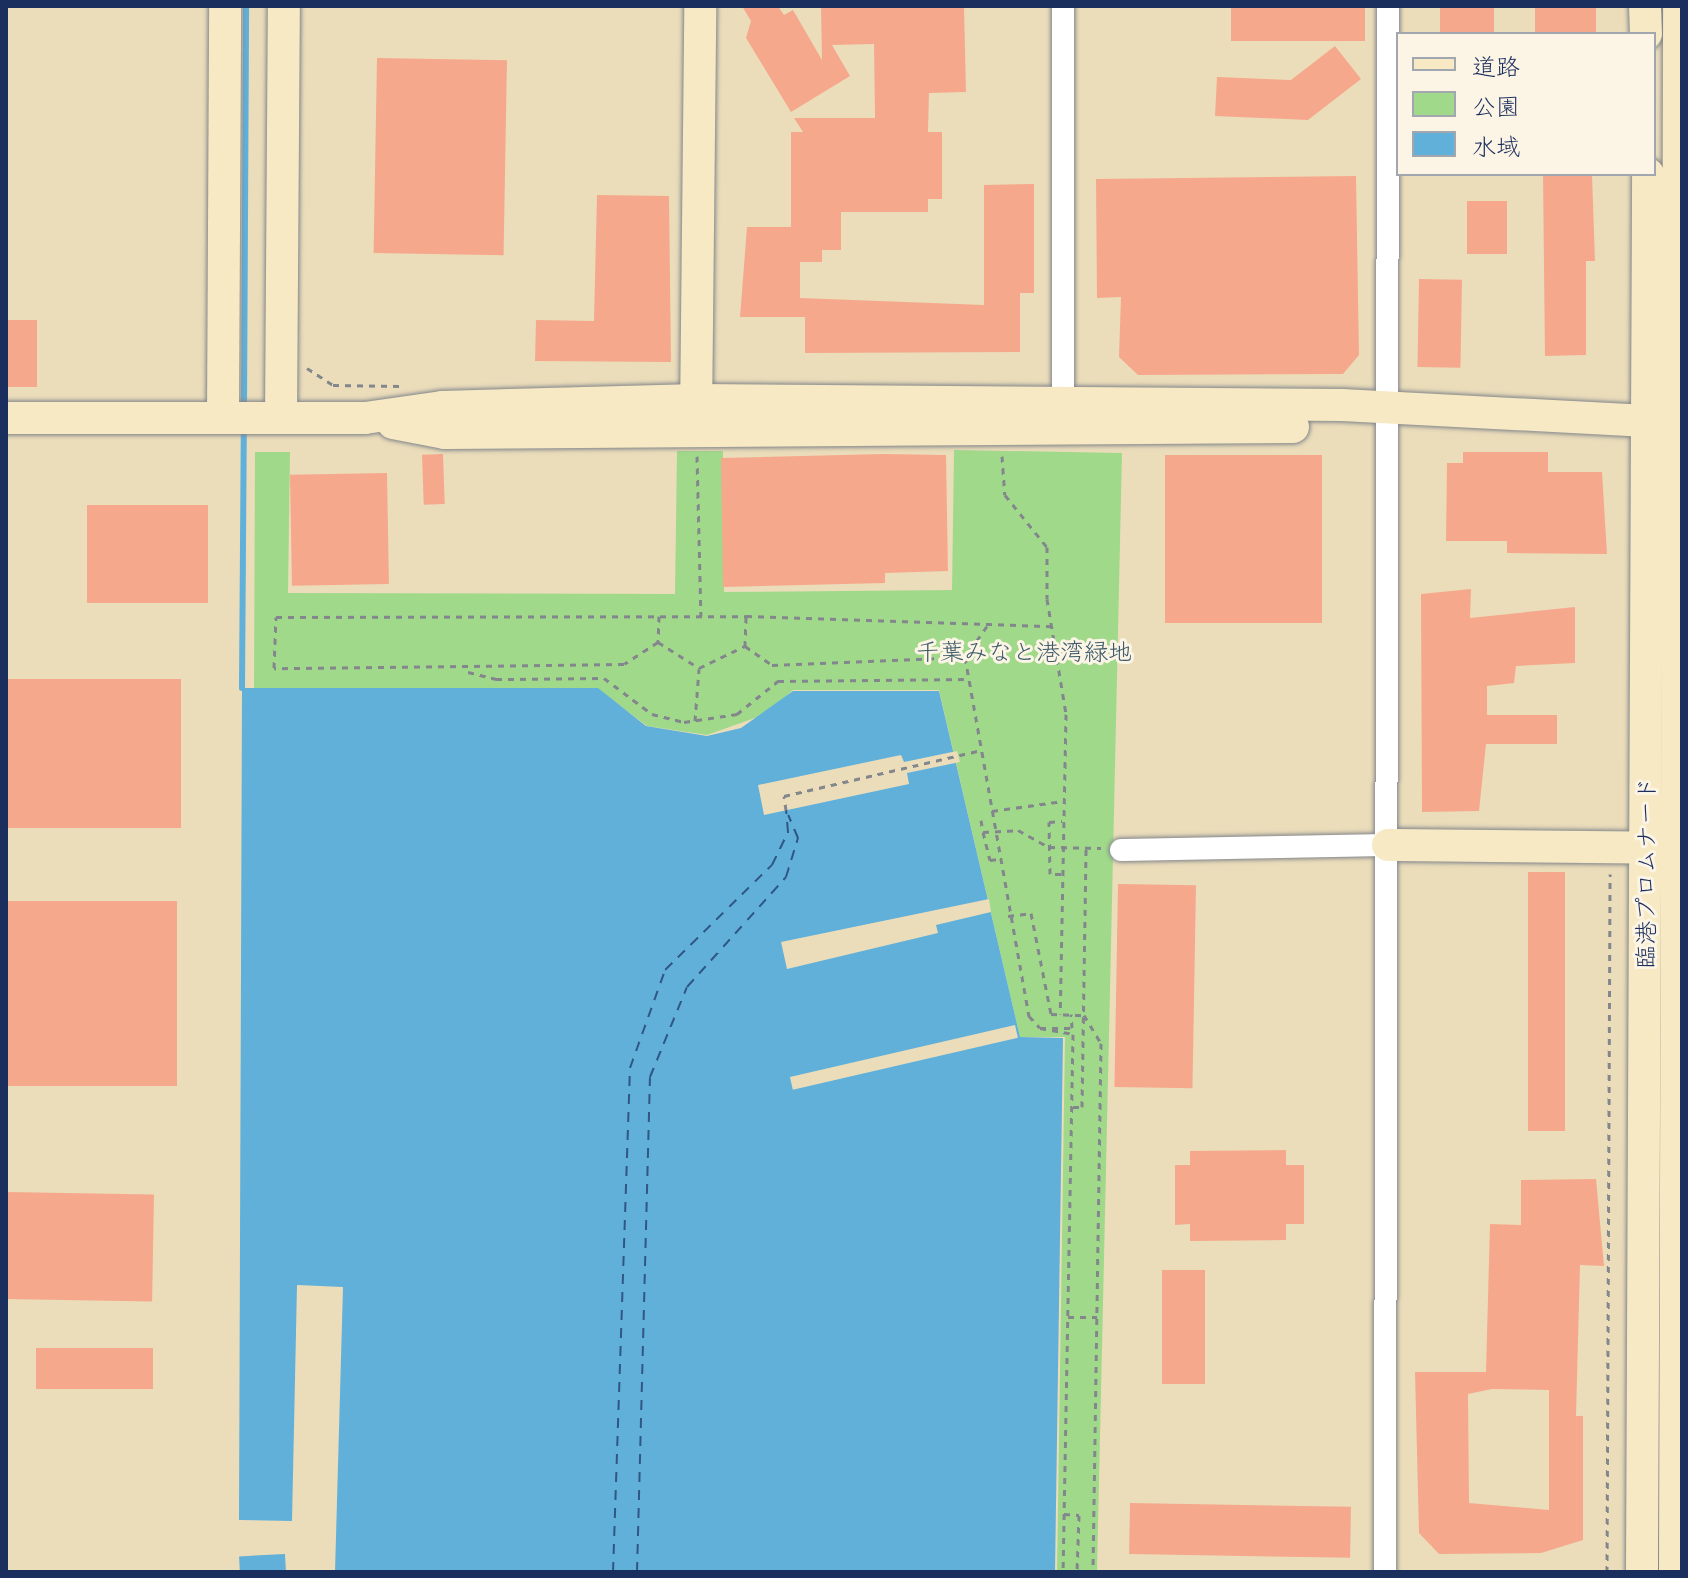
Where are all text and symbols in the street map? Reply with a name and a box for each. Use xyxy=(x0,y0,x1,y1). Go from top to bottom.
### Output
legend xyxy=(1396,32,1656,176)
text: 道路 xyxy=(1472,50,1520,81)
text: 公園 xyxy=(1472,90,1520,121)
text: 水域 xyxy=(1472,130,1520,161)
park label: 千葉みなと港湾緑地 xyxy=(916,637,1132,665)
street label: 臨港プロムナード xyxy=(1631,777,1659,969)

